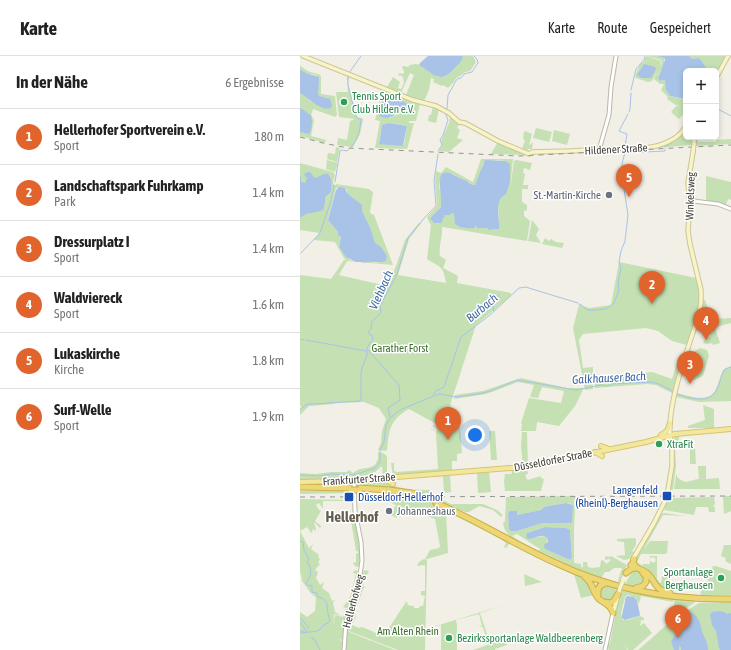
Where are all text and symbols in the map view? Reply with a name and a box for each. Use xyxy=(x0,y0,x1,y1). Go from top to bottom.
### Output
text: Karte xyxy=(20,17,57,39)
text: Karte xyxy=(548,20,575,36)
text: Route xyxy=(597,20,628,36)
text: Gespeichert xyxy=(650,20,711,36)
map controls xyxy=(683,68,719,140)
button: + xyxy=(683,68,719,104)
text: In der Nähe xyxy=(16,72,88,92)
text: 6 Ergebnisse xyxy=(225,75,284,90)
place label: Tennis Sport Club Hilden e.V. xyxy=(352,90,415,115)
marker: Tennis Sport Club Hilden e.V. xyxy=(339,97,349,107)
button: − xyxy=(683,104,719,140)
text: Hellerhofer Sportverein e.V. xyxy=(54,121,205,138)
text: 1 xyxy=(26,129,32,144)
text: 180 m xyxy=(255,129,284,144)
text: Sport xyxy=(54,138,79,153)
street label: Hildener Straße xyxy=(584,141,648,157)
pin: 5 xyxy=(616,164,642,197)
street label: Winkelsweg xyxy=(683,171,697,220)
text: Landschaftspark Fuhrkamp xyxy=(54,177,204,194)
text: 2 xyxy=(26,185,32,200)
text: 1.4 km xyxy=(253,185,284,200)
place label: St.-Martin-Kirche xyxy=(534,189,601,201)
marker: St.-Martin-Kirche xyxy=(604,190,614,200)
text: Park xyxy=(54,194,76,209)
text: Dressurplatz I xyxy=(54,233,130,250)
text: 3 xyxy=(26,241,32,256)
text: 1.4 km xyxy=(253,241,284,256)
text: Sport xyxy=(54,250,79,265)
water label: Viehbach xyxy=(366,268,396,312)
pin: 2 xyxy=(639,271,665,304)
text: Waldviereck xyxy=(54,289,122,306)
water label: Burbach xyxy=(463,291,501,325)
text: 4 xyxy=(26,297,32,312)
text: 1.6 km xyxy=(253,297,284,312)
text: Sport xyxy=(54,306,79,321)
pin: 4 xyxy=(693,307,719,340)
park label: Garather Forst xyxy=(371,342,429,354)
text: Lukaskirche xyxy=(54,345,120,362)
pin: 3 xyxy=(677,351,703,384)
text: 5 xyxy=(26,353,32,368)
text: 1.8 km xyxy=(253,353,284,368)
text: Kirche xyxy=(54,362,84,377)
water label: Galkhauser Bach xyxy=(572,369,646,387)
text: Surf-Welle xyxy=(54,401,112,418)
pin: 1 xyxy=(435,407,461,440)
text: 6 xyxy=(26,409,32,424)
text: 1.9 km xyxy=(253,409,284,424)
text: Sport xyxy=(54,418,79,433)
your location xyxy=(465,425,485,445)
place label: XtraFit xyxy=(667,438,693,450)
marker: XtraFit xyxy=(654,439,664,449)
street label: Düsseldorfer Straße xyxy=(513,447,593,473)
street label: Frankfurter Straße xyxy=(322,470,396,488)
place label: Langenfeld (Rheinl)-Berghausen xyxy=(576,484,658,509)
marker: Langenfeld (Rheinl)-Berghausen xyxy=(661,490,673,502)
marker: Düsseldorf-Hellerhof xyxy=(343,491,355,503)
place label: Düsseldorf-Hellerhof xyxy=(358,491,443,503)
place label: Johanneshaus xyxy=(397,505,455,517)
marker: Johanneshaus xyxy=(384,506,394,516)
district label: Hellerhof xyxy=(325,508,379,525)
place label: Sportanlage Berghausen xyxy=(664,566,713,591)
street label: Hellerhofweg xyxy=(340,573,366,629)
marker: Sportanlage Berghausen xyxy=(716,573,726,583)
pin: 6 xyxy=(665,605,691,638)
park label: Am Alten Rhein xyxy=(377,625,439,637)
place label: Bezirkssportanlage Waldbeerenberg xyxy=(457,632,603,644)
marker: Bezirkssportanlage Waldbeerenberg xyxy=(444,633,454,643)

